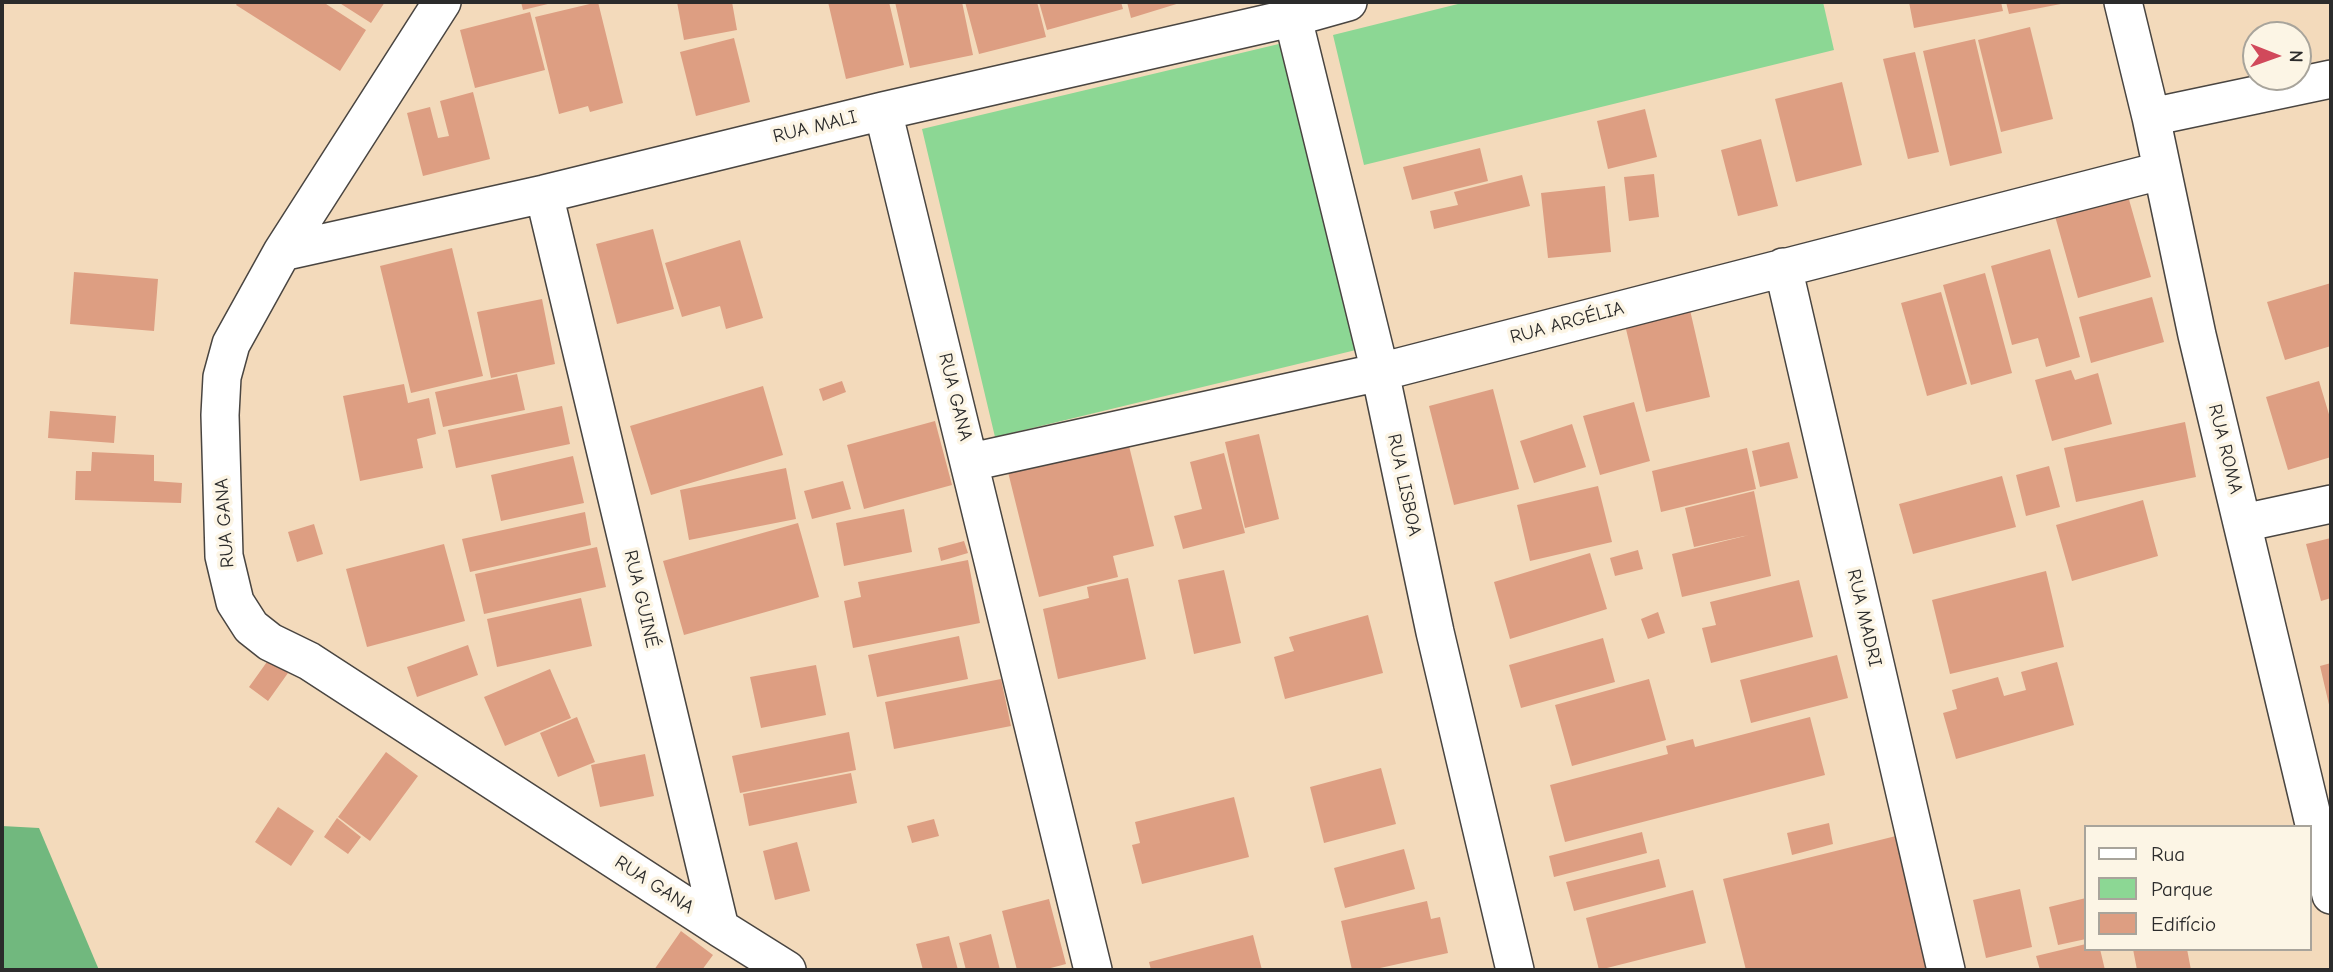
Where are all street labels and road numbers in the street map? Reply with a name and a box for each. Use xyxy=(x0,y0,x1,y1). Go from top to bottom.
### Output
street label: RUA MALI xyxy=(771,106,859,148)
street label: RUA ARGÉLIA xyxy=(1508,297,1626,349)
street label: RUA GANA xyxy=(933,351,977,443)
street label: RUA ROMA xyxy=(2203,402,2247,496)
street label: RUA LISBOA xyxy=(1382,432,1426,538)
street label: RUA GANA xyxy=(210,477,240,569)
street label: RUA GUINÉ xyxy=(619,548,663,650)
street label: RUA MADRI xyxy=(1842,567,1886,669)
street label: RUA GANA xyxy=(610,851,698,919)

